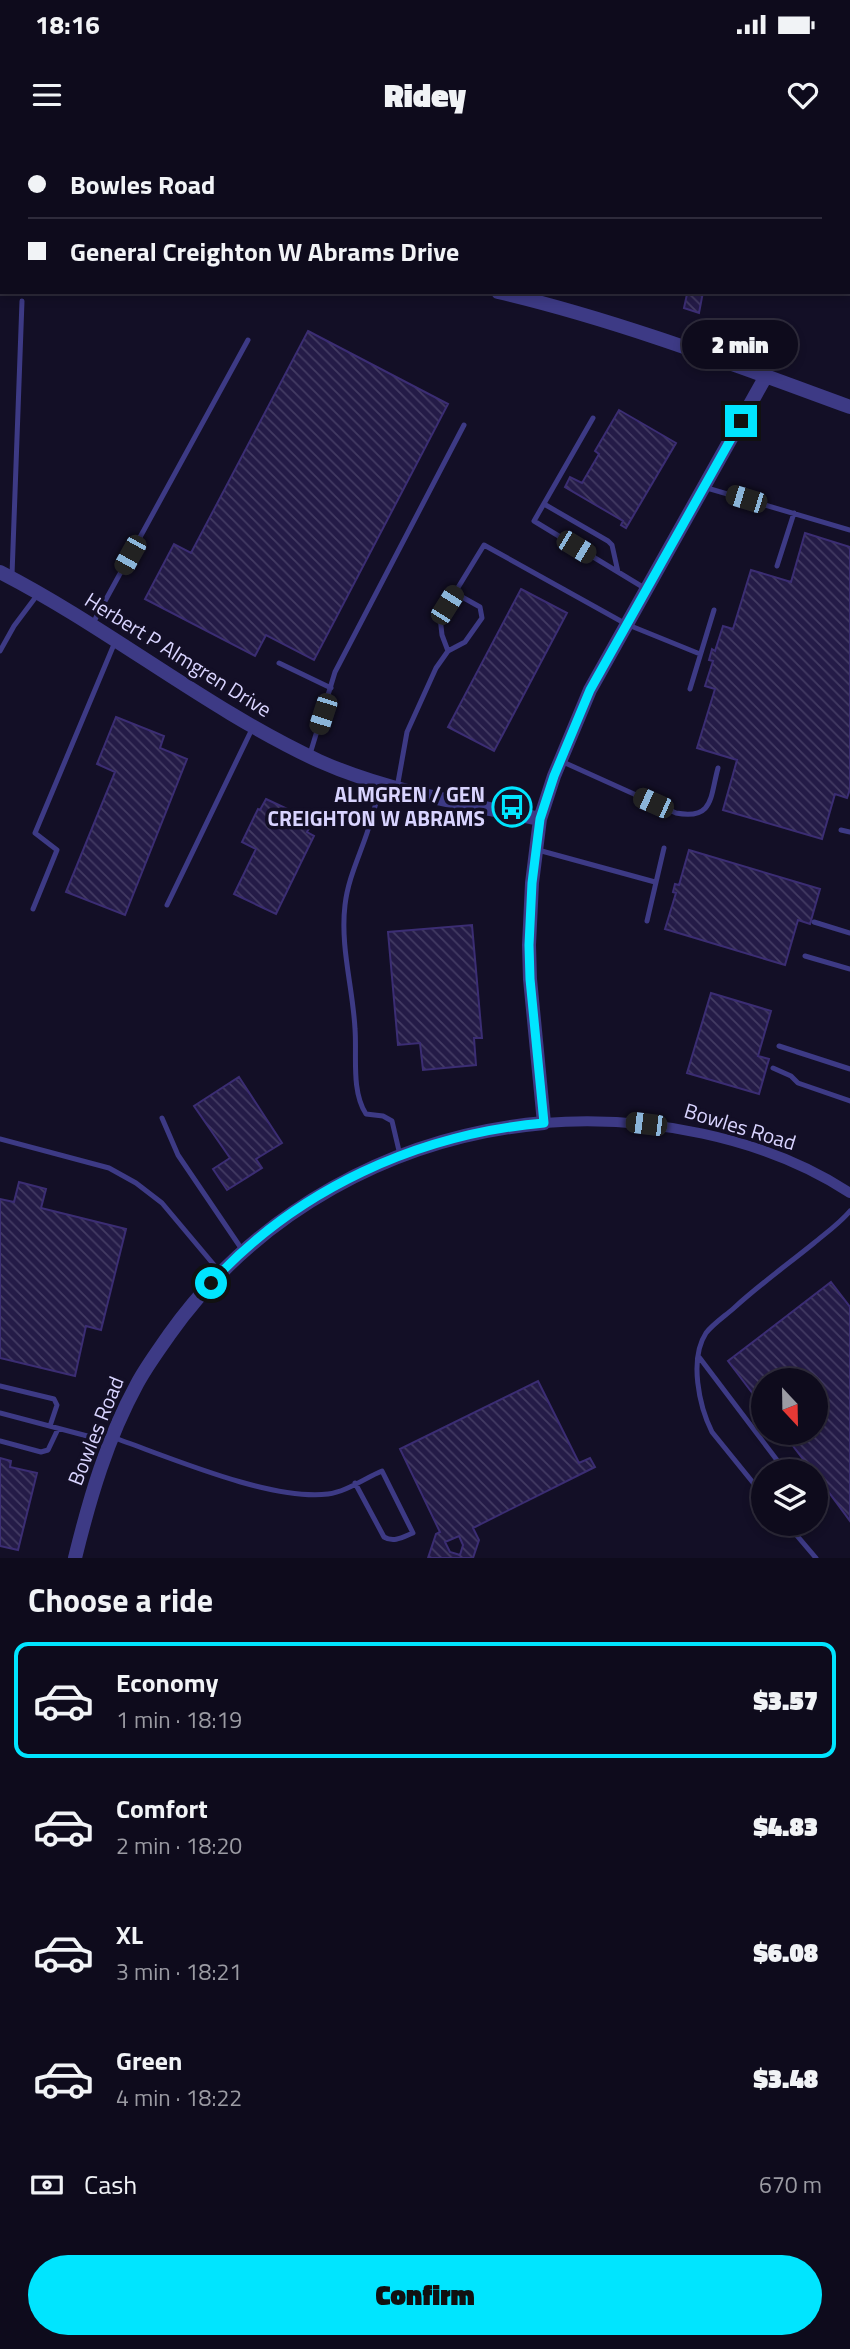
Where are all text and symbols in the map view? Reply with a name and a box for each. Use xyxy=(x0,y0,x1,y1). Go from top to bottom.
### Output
text: 18:16 xyxy=(35,5,100,44)
text: Ridey xyxy=(384,71,466,119)
icon: menu xyxy=(28,76,66,114)
icon: heart xyxy=(784,76,822,114)
text: Bowles Road xyxy=(70,165,215,204)
text: General Creighton W Abrams Drive xyxy=(70,232,459,271)
callout: 2 min xyxy=(683,320,799,369)
text: 2 min xyxy=(711,327,769,362)
route end xyxy=(725,405,757,437)
car xyxy=(723,483,770,515)
car xyxy=(553,527,600,567)
car xyxy=(111,532,150,578)
car xyxy=(427,582,468,628)
street label: Herbert P Almgren Drive xyxy=(79,584,278,725)
car xyxy=(307,691,340,737)
place label: ALMGREN / GEN CREIGHTON W ABRAMS xyxy=(268,778,485,834)
car xyxy=(630,785,677,821)
bus stop icon: ALMGREN / GEN CREIGHTON W ABRAMS xyxy=(491,786,533,828)
street label: Bowles Road xyxy=(681,1094,800,1158)
car xyxy=(624,1111,669,1137)
route start xyxy=(195,1267,227,1299)
north arrow xyxy=(751,1368,828,1446)
map controls xyxy=(751,1368,828,1536)
street label: Bowles Road xyxy=(59,1371,131,1490)
button: layers xyxy=(751,1459,828,1536)
text: Choose a ride xyxy=(28,1576,213,1624)
text: Economy xyxy=(116,1663,218,1702)
icon: car xyxy=(32,1669,95,1732)
text: $3.57 xyxy=(753,1681,818,1720)
text: 1 min · 18:19 xyxy=(116,1702,242,1737)
text: Comfort xyxy=(116,1789,208,1828)
icon: car xyxy=(32,1795,95,1858)
text: $4.83 xyxy=(753,1807,818,1846)
text: 2 min · 18:20 xyxy=(116,1828,242,1863)
text: XL xyxy=(116,1915,143,1954)
icon: car xyxy=(32,1921,95,1984)
text: $6.08 xyxy=(753,1933,818,1972)
text: 3 min · 18:21 xyxy=(116,1954,242,1989)
text: Green xyxy=(116,2041,182,2080)
icon: car xyxy=(32,2047,95,2110)
text: $3.48 xyxy=(753,2059,818,2098)
text: 4 min · 18:22 xyxy=(116,2080,242,2115)
text: Cash xyxy=(84,2165,137,2204)
icon: cash xyxy=(28,2166,66,2204)
text: 670 m xyxy=(759,2167,822,2202)
button: Confirm xyxy=(28,2255,822,2335)

